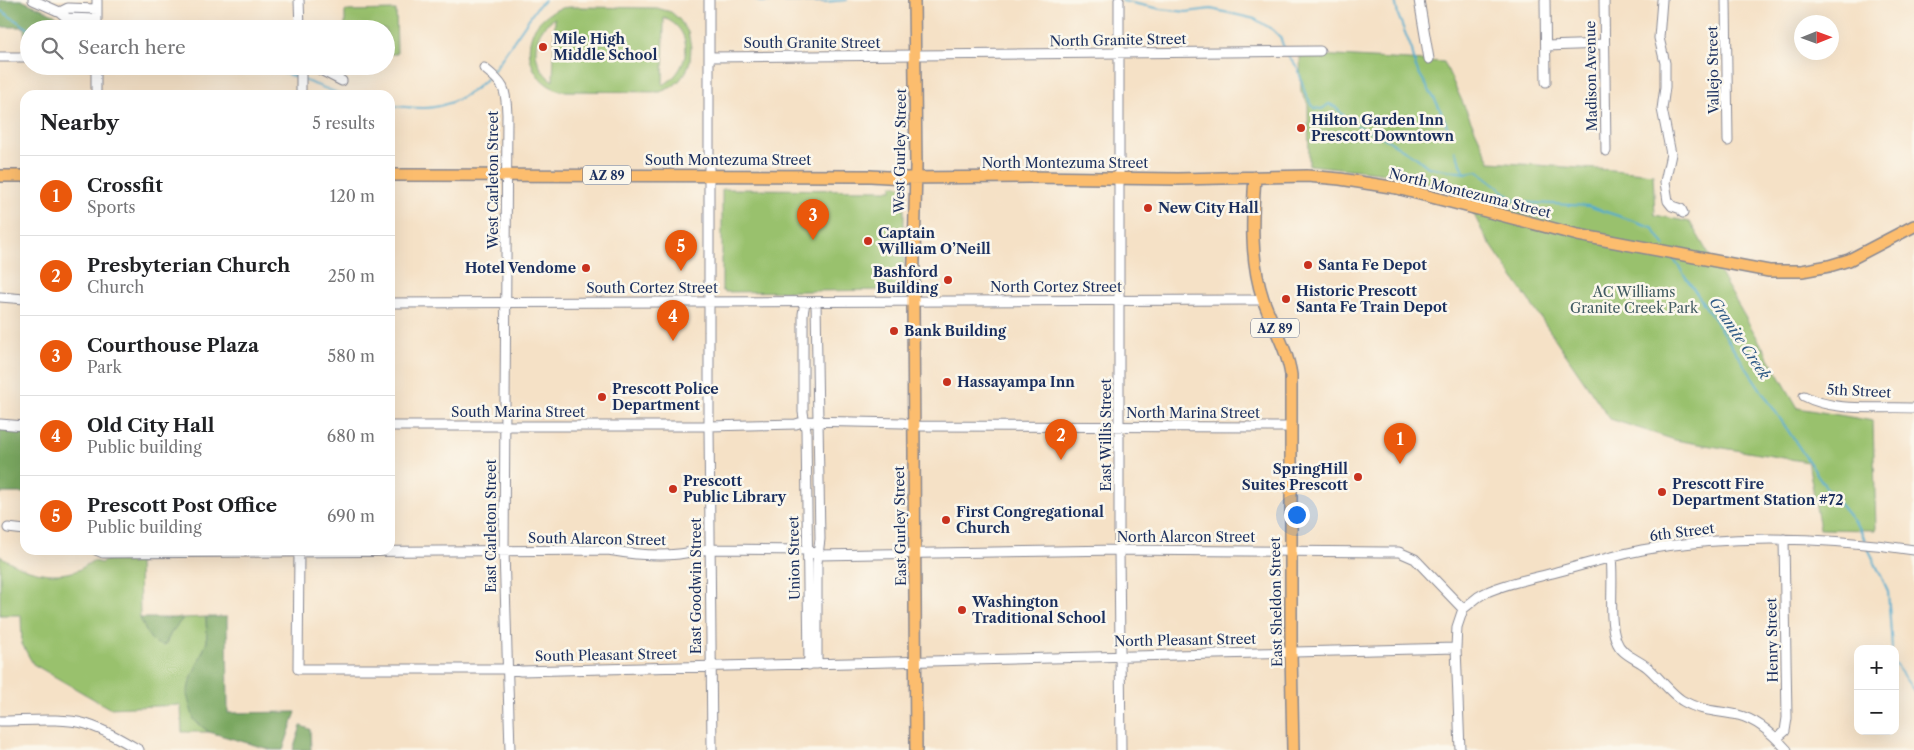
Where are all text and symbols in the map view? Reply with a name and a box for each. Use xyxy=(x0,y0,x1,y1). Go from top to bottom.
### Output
north arrow xyxy=(1794,15,1839,60)
search box xyxy=(20,20,395,75)
street label: Madison Avenue xyxy=(1581,20,1601,131)
street label: Vallejo Street xyxy=(1703,26,1723,115)
place label: Mile High Middle School xyxy=(553,30,657,64)
street label: North Granite Street xyxy=(1049,30,1187,50)
icon: search xyxy=(38,34,66,62)
street label: South Granite Street xyxy=(744,34,880,52)
text: Search here xyxy=(78,36,186,59)
marker: Mile High Middle School xyxy=(537,41,549,53)
street label: West Gurley Street xyxy=(890,88,910,215)
text: Nearby xyxy=(40,110,119,135)
street label: West Carleton Street xyxy=(484,111,502,250)
place label: Hilton Garden Inn Prescott Downtown xyxy=(1311,111,1455,145)
text: 5 results xyxy=(312,113,375,133)
marker: Hilton Garden Inn Prescott Downtown xyxy=(1295,122,1307,134)
street label: South Montezuma Street xyxy=(645,151,811,169)
street label: North Montezuma Street xyxy=(982,154,1148,172)
street label: North Montezuma Street xyxy=(1387,164,1553,222)
road number: AZ 89 xyxy=(583,166,631,184)
text: Crossfit xyxy=(87,174,163,197)
text: 1 xyxy=(52,186,60,206)
text: 120 m xyxy=(330,186,375,206)
text: Sports xyxy=(87,197,136,217)
pin: 3 xyxy=(797,199,829,240)
place label: New City Hall xyxy=(1158,199,1259,217)
marker: New City Hall xyxy=(1142,202,1154,214)
place label: Captain William O’Neill xyxy=(877,224,991,258)
pin: 5 xyxy=(665,230,697,271)
marker: Captain William O’Neill xyxy=(862,235,874,247)
text: Presbyterian Church xyxy=(87,254,290,277)
place label: Santa Fe Depot xyxy=(1318,256,1427,274)
place label: Hotel Vendome xyxy=(465,259,576,277)
marker: Santa Fe Depot xyxy=(1302,259,1314,271)
marker: Hotel Vendome xyxy=(580,262,592,274)
place label: Bashford Building xyxy=(873,263,939,297)
text: 2 xyxy=(51,266,61,286)
text: 250 m xyxy=(328,266,375,286)
marker: Bashford Building xyxy=(942,274,954,286)
text: Church xyxy=(87,277,144,297)
street label: North Cortez Street xyxy=(990,278,1122,296)
street label: South Cortez Street xyxy=(586,279,718,297)
place label: Historic Prescott Santa Fe Train Depot xyxy=(1296,282,1448,316)
park label: AC Williams Granite Creek Park xyxy=(1570,283,1699,317)
marker: Historic Prescott Santa Fe Train Depot xyxy=(1280,293,1292,305)
water label: Granite Creek xyxy=(1705,293,1775,383)
pin: 4 xyxy=(657,300,689,341)
road number: AZ 89 xyxy=(1251,318,1299,338)
place label: Bank Building xyxy=(904,322,1007,340)
marker: Bank Building xyxy=(888,325,900,337)
text: Courthouse Plaza xyxy=(87,334,259,357)
text: 3 xyxy=(51,346,61,366)
text: 580 m xyxy=(328,346,375,366)
text: Park xyxy=(87,357,122,377)
place label: Hassayampa Inn xyxy=(957,373,1075,391)
marker: Hassayampa Inn xyxy=(941,376,953,388)
street label: East Willis Street xyxy=(1097,379,1115,491)
place label: Prescott Police Department xyxy=(612,380,719,414)
street label: 5th Street xyxy=(1826,380,1892,402)
marker: Prescott Police Department xyxy=(596,391,608,403)
street label: South Marina Street xyxy=(451,403,585,421)
street label: North Marina Street xyxy=(1126,404,1260,422)
text: Old City Hall xyxy=(87,414,214,437)
pin: 2 xyxy=(1045,419,1077,460)
pin: 1 xyxy=(1384,423,1416,464)
text: 4 xyxy=(51,426,61,446)
text: 680 m xyxy=(327,426,375,446)
text: Public building xyxy=(87,437,202,457)
street label: East Carleton Street xyxy=(482,459,500,593)
place label: SpringHill Suites Prescott xyxy=(1242,460,1348,494)
street label: East Gurley Street xyxy=(890,466,910,586)
marker: SpringHill Suites Prescott xyxy=(1352,471,1364,483)
place label: Prescott Public Library xyxy=(683,472,787,506)
place label: Prescott Fire Department Station #72 xyxy=(1672,475,1844,509)
marker: Prescott Public Library xyxy=(667,483,679,495)
marker: Prescott Fire Department Station #72 xyxy=(1656,486,1668,498)
text: Prescott Post Office xyxy=(87,494,277,517)
your location xyxy=(1284,502,1310,528)
place label: First Congregational Church xyxy=(956,503,1104,537)
text: 5 xyxy=(52,506,60,526)
text: 690 m xyxy=(327,506,375,526)
marker: First Congregational Church xyxy=(940,514,952,526)
street label: Union Street xyxy=(784,516,804,600)
text: Public building xyxy=(87,517,202,537)
street label: East Goodwin Street xyxy=(687,518,705,654)
street label: 6th Street xyxy=(1648,519,1716,545)
street label: North Alarcon Street xyxy=(1117,528,1255,546)
street label: South Alarcon Street xyxy=(528,529,666,549)
street label: East Sheldon Street xyxy=(1266,537,1286,667)
place label: Washington Traditional School xyxy=(971,593,1106,627)
street label: Henry Street xyxy=(1762,597,1782,683)
marker: Washington Traditional School xyxy=(956,604,968,616)
street label: North Pleasant Street xyxy=(1114,630,1256,650)
street label: South Pleasant Street xyxy=(535,645,677,665)
map controls xyxy=(1854,645,1899,735)
button: + xyxy=(1854,645,1899,690)
button: − xyxy=(1854,690,1899,735)

